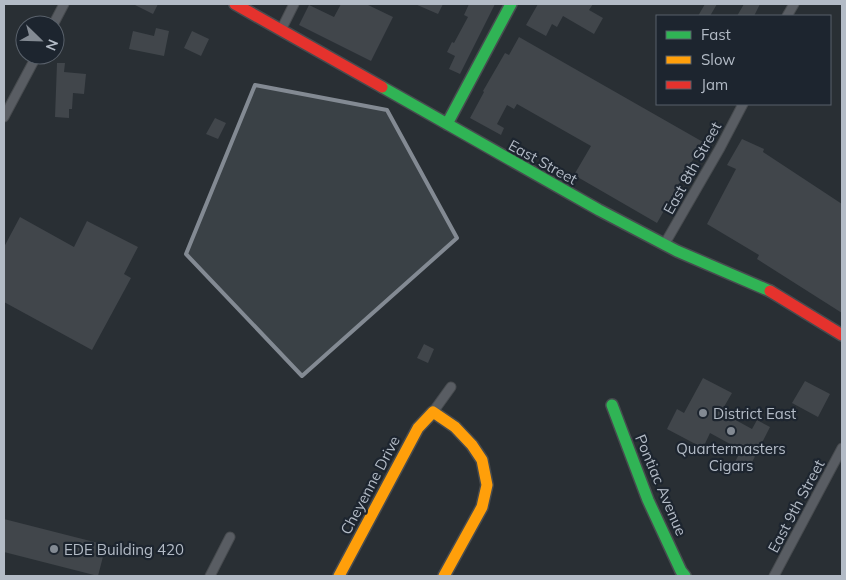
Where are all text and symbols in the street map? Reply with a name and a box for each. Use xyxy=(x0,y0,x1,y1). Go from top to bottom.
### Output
north arrow xyxy=(15,15,65,65)
legend xyxy=(656,15,831,105)
text: Fast xyxy=(701,25,731,44)
text: N xyxy=(42,37,62,53)
text: Slow xyxy=(701,50,735,69)
text: Jam xyxy=(701,75,728,94)
street label: East 8th Street xyxy=(659,118,725,218)
street label: East Street xyxy=(505,135,581,189)
place label: District East xyxy=(713,404,796,423)
marker: District East xyxy=(697,407,709,419)
marker: Quartermasters Cigars xyxy=(725,425,737,437)
street label: Pontiac Avenue xyxy=(631,431,691,539)
street label: Cheyenne Drive xyxy=(336,432,404,538)
place label: Quartermasters Cigars xyxy=(676,439,786,475)
street label: East 9th Street xyxy=(764,456,828,556)
place label: EDE Building 420 xyxy=(64,540,184,559)
marker: EDE Building 420 xyxy=(48,543,60,555)

